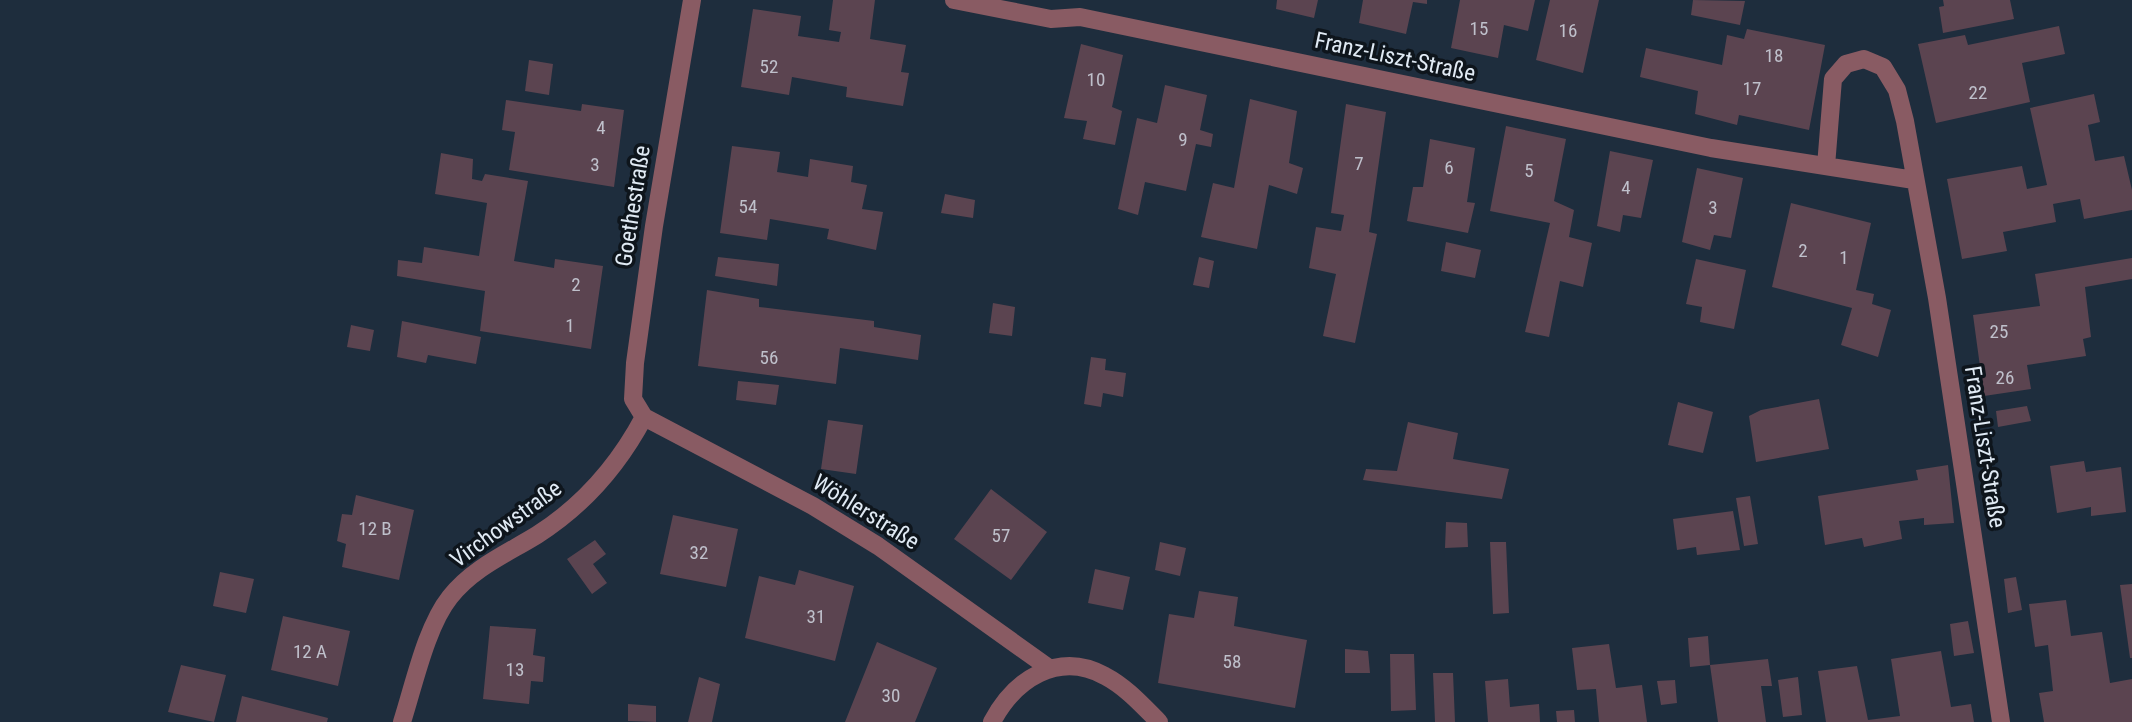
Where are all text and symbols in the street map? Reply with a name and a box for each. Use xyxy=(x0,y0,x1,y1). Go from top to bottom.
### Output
house number: 15 xyxy=(1470,17,1488,40)
house number: 16 xyxy=(1559,19,1577,42)
street label: Franz-Liszt-Straße xyxy=(1312,27,1478,87)
house number: 18 xyxy=(1765,44,1783,67)
house number: 52 xyxy=(760,55,778,78)
house number: 10 xyxy=(1087,68,1105,91)
house number: 17 xyxy=(1743,77,1761,100)
house number: 22 xyxy=(1969,81,1987,104)
house number: 4 xyxy=(596,116,606,139)
house number: 9 xyxy=(1178,128,1188,151)
street label: Goethestraße xyxy=(610,144,656,268)
house number: 7 xyxy=(1354,152,1364,175)
house number: 3 xyxy=(590,153,600,176)
house number: 6 xyxy=(1444,156,1454,179)
house number: 5 xyxy=(1524,159,1534,182)
house number: 4 xyxy=(1621,176,1631,199)
house number: 54 xyxy=(739,195,757,218)
house number: 3 xyxy=(1708,196,1718,219)
house number: 2 xyxy=(1798,239,1808,262)
house number: 1 xyxy=(1839,246,1849,269)
house number: 2 xyxy=(571,273,581,296)
house number: 1 xyxy=(565,314,575,337)
house number: 25 xyxy=(1990,320,2008,343)
house number: 56 xyxy=(760,346,778,369)
street label: Franz-Liszt-Straße xyxy=(1959,364,2011,530)
house number: 26 xyxy=(1996,366,2014,389)
street label: Wöhlerstraße xyxy=(808,469,924,555)
street label: Virchowstraße xyxy=(445,475,567,573)
house number: 12 B xyxy=(358,517,392,540)
house number: 57 xyxy=(992,524,1010,547)
house number: 32 xyxy=(690,541,708,564)
house number: 31 xyxy=(807,605,825,628)
house number: 12 A xyxy=(293,640,327,663)
house number: 58 xyxy=(1223,650,1241,673)
house number: 13 xyxy=(506,658,524,681)
house number: 30 xyxy=(882,684,900,707)

